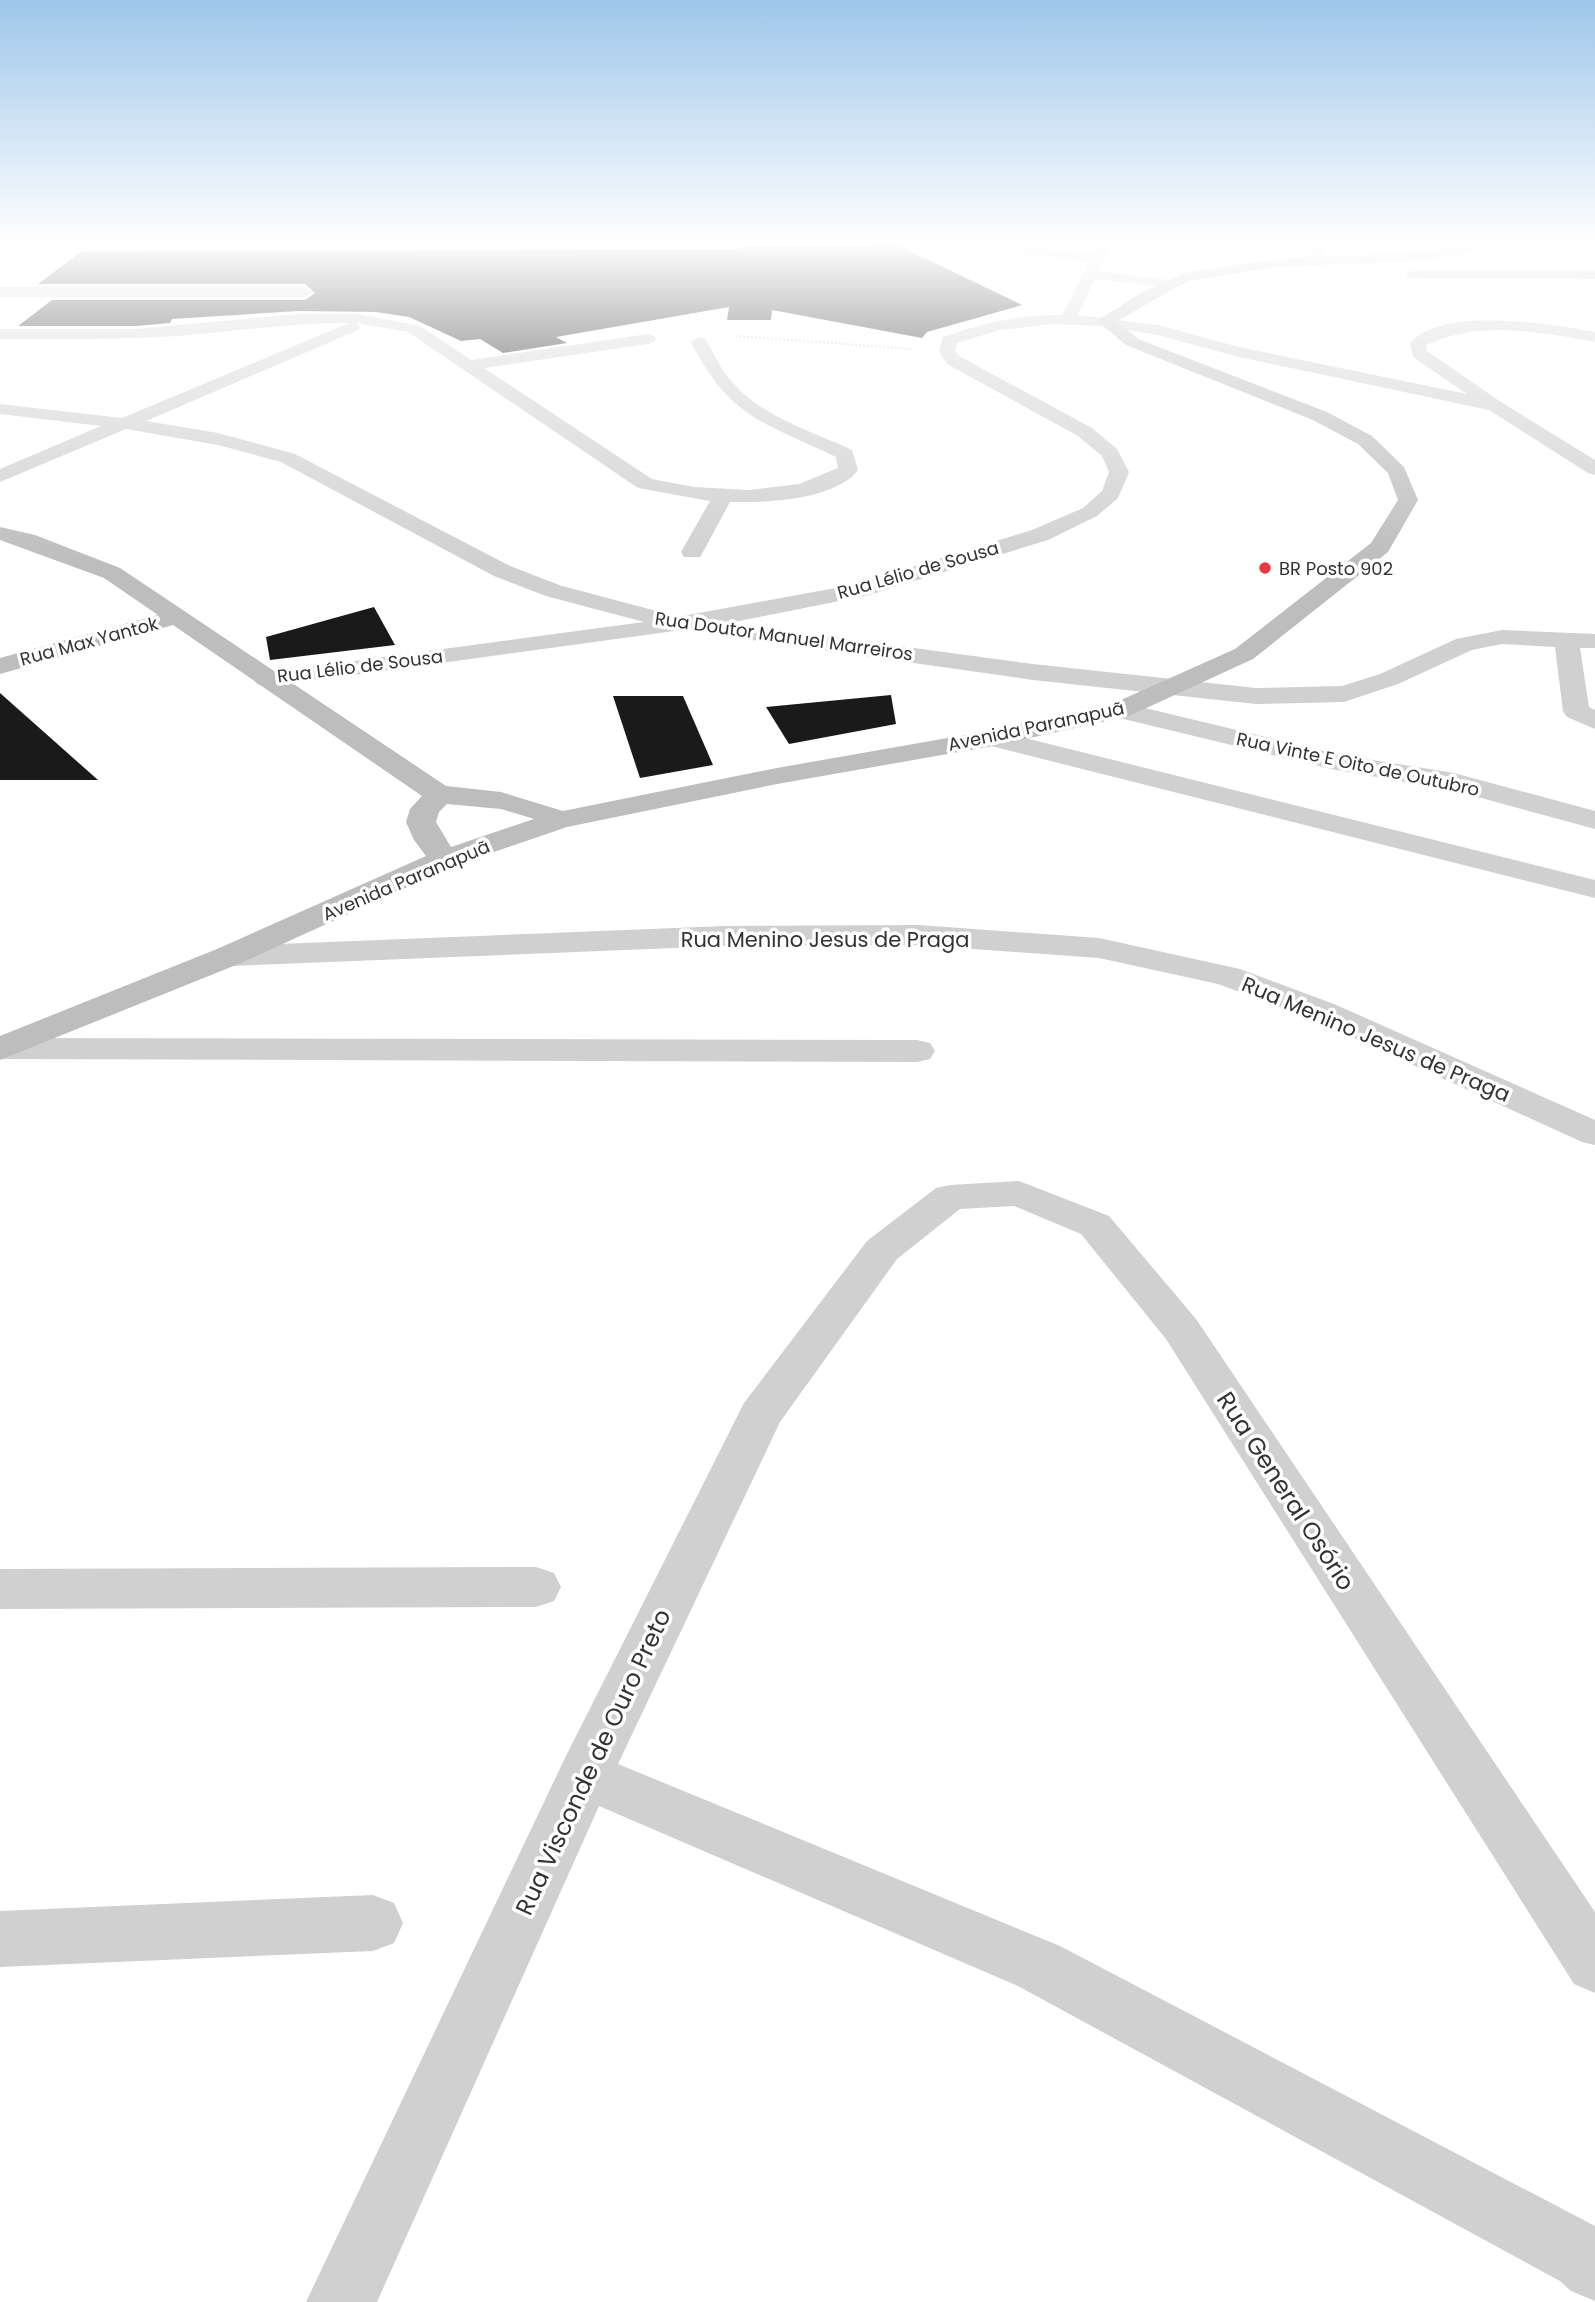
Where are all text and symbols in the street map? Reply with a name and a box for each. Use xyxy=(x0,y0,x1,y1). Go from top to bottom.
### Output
street label: Rua Lélio de Sousa xyxy=(834,535,1002,605)
place label: BR Posto 902 xyxy=(1279,556,1393,581)
marker: BR Posto 902 xyxy=(1257,560,1273,576)
street label: Rua Doutor Manuel Marreiros xyxy=(653,606,915,666)
street label: Rua Max Yantok xyxy=(17,610,162,671)
street label: Rua Lélio de Sousa xyxy=(276,643,444,689)
street label: Avenida Paranapuã xyxy=(946,695,1126,757)
street label: Rua Vinte E Oito de Outubro xyxy=(1234,726,1482,802)
street label: Avenida Paranapuã xyxy=(319,833,493,927)
street label: Rua Menino Jesus de Praga xyxy=(681,925,969,954)
street label: Rua Menino Jesus de Praga xyxy=(1237,969,1515,1109)
street label: Rua General Osório xyxy=(1209,1385,1363,1597)
street label: Rua Visconde de Ouro Preto xyxy=(507,1604,679,1920)

